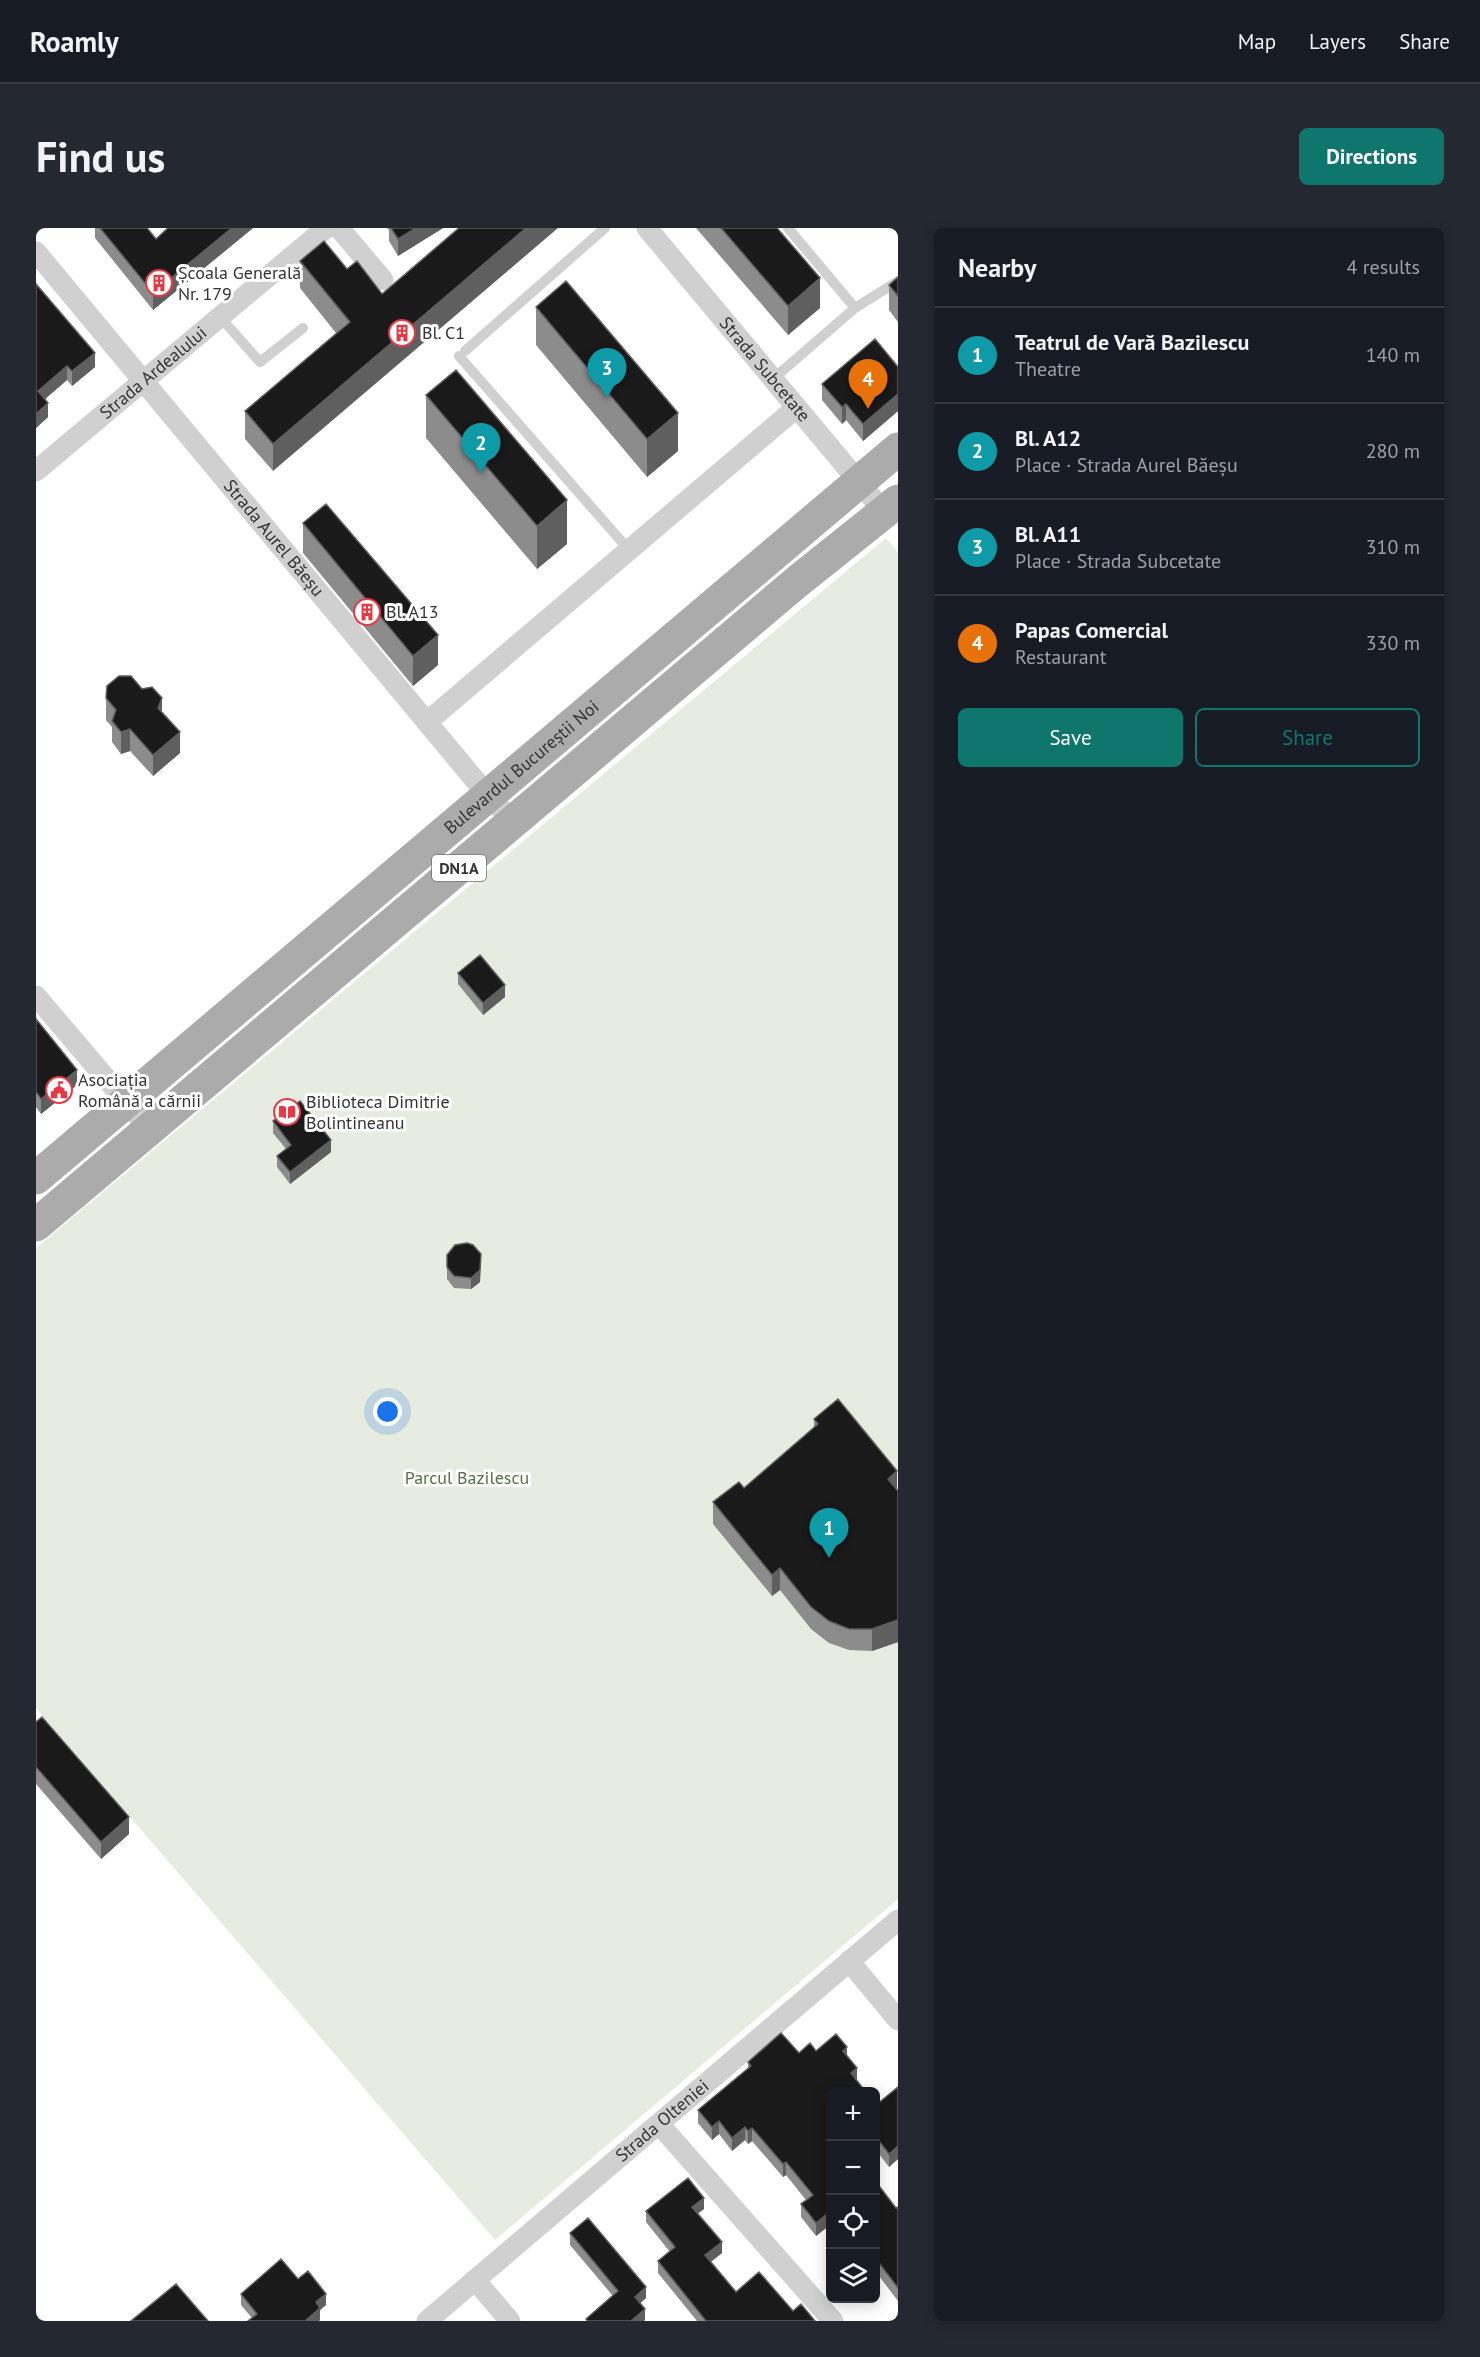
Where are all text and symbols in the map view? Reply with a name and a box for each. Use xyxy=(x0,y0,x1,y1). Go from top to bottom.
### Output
text: Roamly xyxy=(30,23,119,60)
text: Map xyxy=(1238,28,1276,55)
text: Layers xyxy=(1309,28,1366,55)
text: Share xyxy=(1399,28,1450,55)
button: Directions xyxy=(1299,128,1444,185)
text: Find us xyxy=(36,129,165,184)
text: Nearby xyxy=(958,251,1036,284)
text: 4 results xyxy=(1347,254,1420,280)
place label: Școala Generală Nr. 179 xyxy=(178,261,301,305)
building icon: Școala Generală Nr. 179 xyxy=(144,268,174,298)
street label: Strada Subcetate xyxy=(715,312,816,426)
building icon: Bl. C1 xyxy=(387,318,417,348)
street label: Strada Ardealului xyxy=(95,321,211,424)
place label: Bl. C1 xyxy=(422,321,465,344)
text: Teatrul de Vară Bazilescu xyxy=(1015,328,1249,356)
text: 1 xyxy=(972,342,983,368)
text: 140 m xyxy=(1366,342,1420,368)
pin: 3 xyxy=(588,348,626,398)
text: Theatre xyxy=(1015,356,1081,382)
pin: 4 xyxy=(848,360,888,409)
pin: 2 xyxy=(462,424,500,473)
text: Bl. A12 xyxy=(1015,424,1081,452)
text: 2 xyxy=(972,438,983,464)
text: 280 m xyxy=(1366,438,1420,464)
text: Place · Strada Aurel Băeșu xyxy=(1015,452,1238,478)
street label: Strada Aurel Băeșu xyxy=(219,475,329,601)
text: Bl. A11 xyxy=(1015,520,1081,548)
text: 3 xyxy=(972,534,983,560)
text: 310 m xyxy=(1366,534,1420,560)
text: Place · Strada Subcetate xyxy=(1015,548,1221,574)
building icon: Bl. A13 xyxy=(352,597,382,627)
place label: Bl. A13 xyxy=(386,600,439,623)
text: Papas Comercial xyxy=(1015,616,1168,644)
text: 4 xyxy=(972,630,983,656)
text: 330 m xyxy=(1366,630,1420,656)
text: Restaurant xyxy=(1015,644,1106,670)
street label: Bulevardul Bucureștii Noi xyxy=(439,695,603,839)
button: Save xyxy=(958,708,1183,767)
button: Share xyxy=(1195,708,1420,767)
road number: DN1A xyxy=(432,855,486,881)
place label: Asociația Română a cărnii xyxy=(78,1068,201,1112)
public building icon: Asociația Română a cărnii xyxy=(44,1075,74,1105)
place label: Biblioteca Dimitrie Bolintineanu xyxy=(306,1090,450,1134)
library icon: Biblioteca Dimitrie Bolintineanu xyxy=(272,1097,302,1127)
your location xyxy=(373,1397,402,1426)
park label: Parcul Bazilescu xyxy=(405,1466,529,1489)
pin: 1 xyxy=(810,1508,848,1558)
street label: Strada Olteniei xyxy=(611,2074,713,2166)
map controls xyxy=(826,2087,880,2303)
button: + xyxy=(826,2087,880,2141)
button: − xyxy=(826,2141,880,2195)
button: locate xyxy=(826,2195,880,2249)
button: layers xyxy=(826,2249,880,2303)

